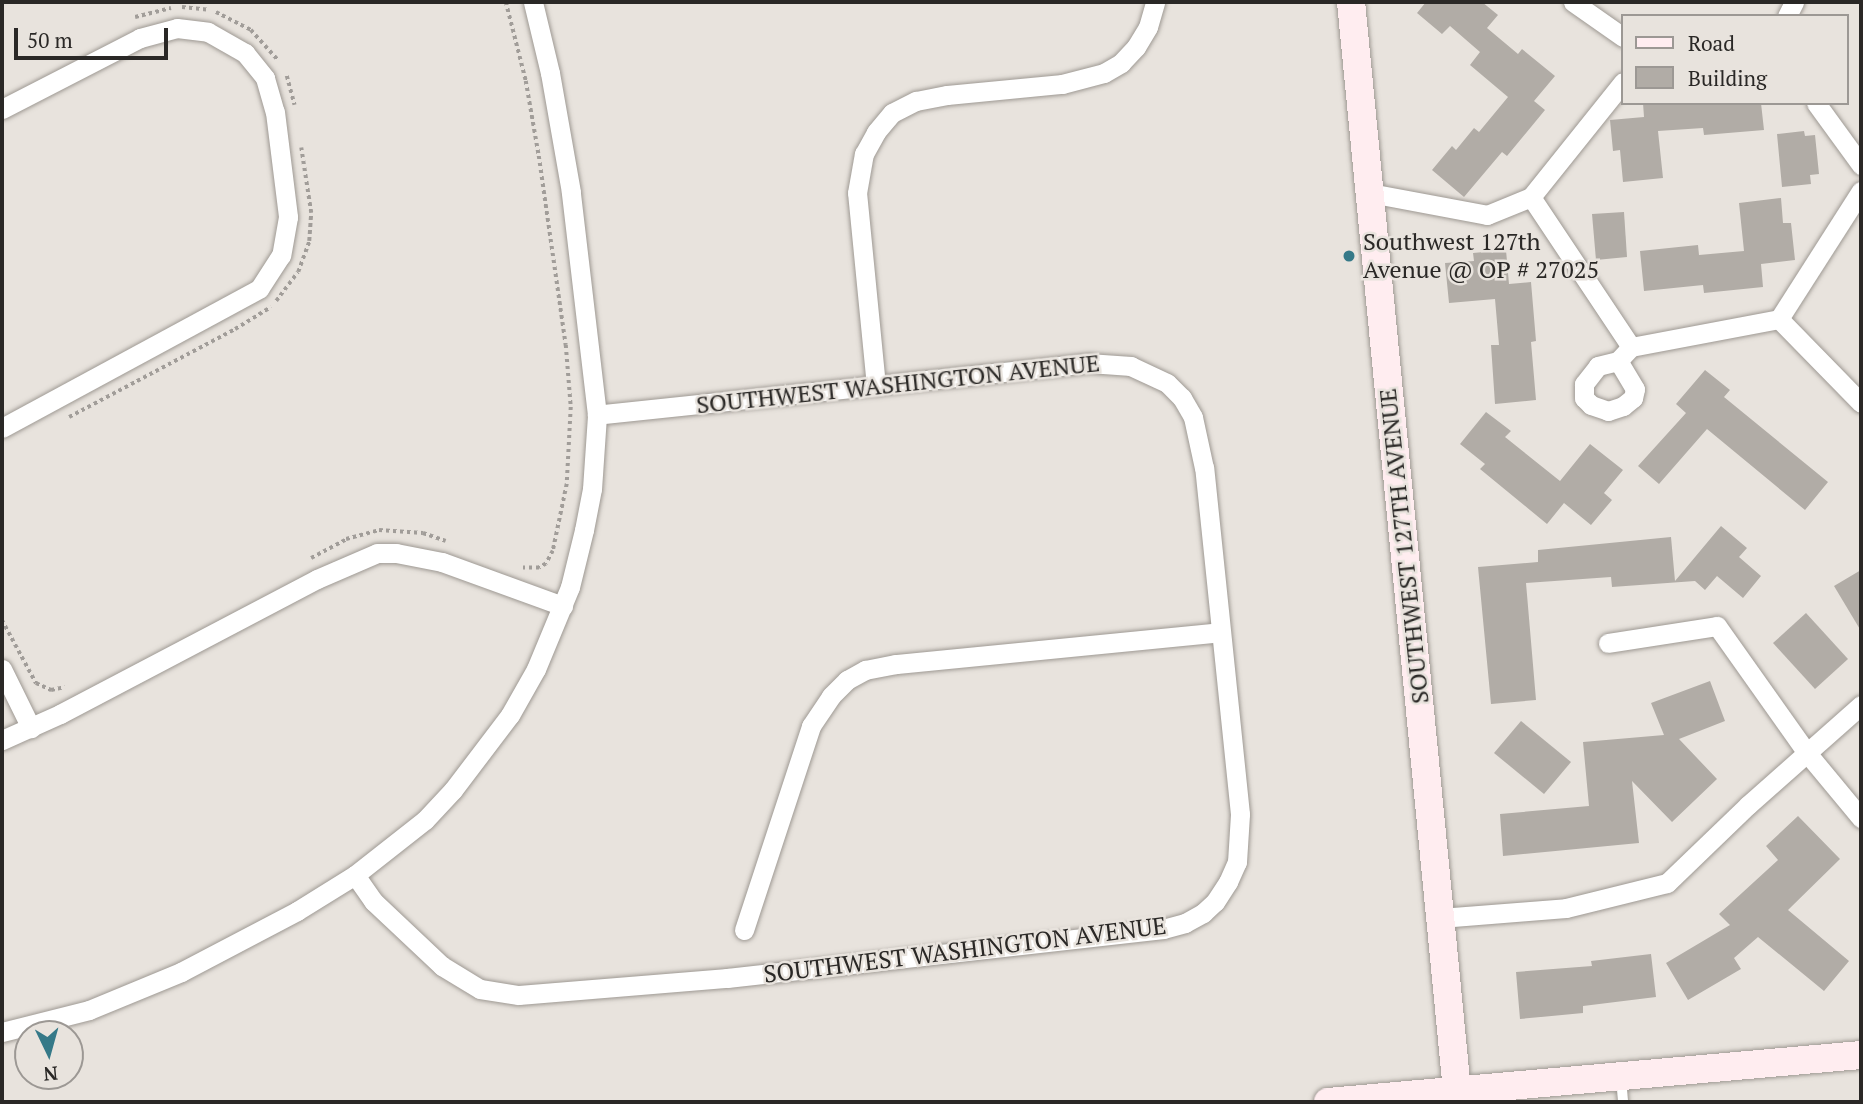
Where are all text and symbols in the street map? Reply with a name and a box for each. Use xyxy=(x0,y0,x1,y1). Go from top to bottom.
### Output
scale bar xyxy=(18,14,172,58)
legend xyxy=(1622,14,1849,105)
text: 50 m xyxy=(27,26,73,54)
text: Road xyxy=(1688,29,1735,57)
text: Building xyxy=(1688,64,1767,92)
place label: Southwest 127th Avenue @ OP # 27025 xyxy=(1363,228,1599,284)
marker: Southwest 127th Avenue @ OP # 27025 xyxy=(1341,248,1357,264)
street label: SOUTHWEST WASHINGTON AVENUE xyxy=(695,348,1101,420)
street label: SOUTHWEST 127TH AVENUE xyxy=(1373,387,1435,705)
street label: SOUTHWEST WASHINGTON AVENUE xyxy=(762,911,1168,989)
north arrow xyxy=(14,1020,84,1090)
text: N xyxy=(42,1061,59,1088)

